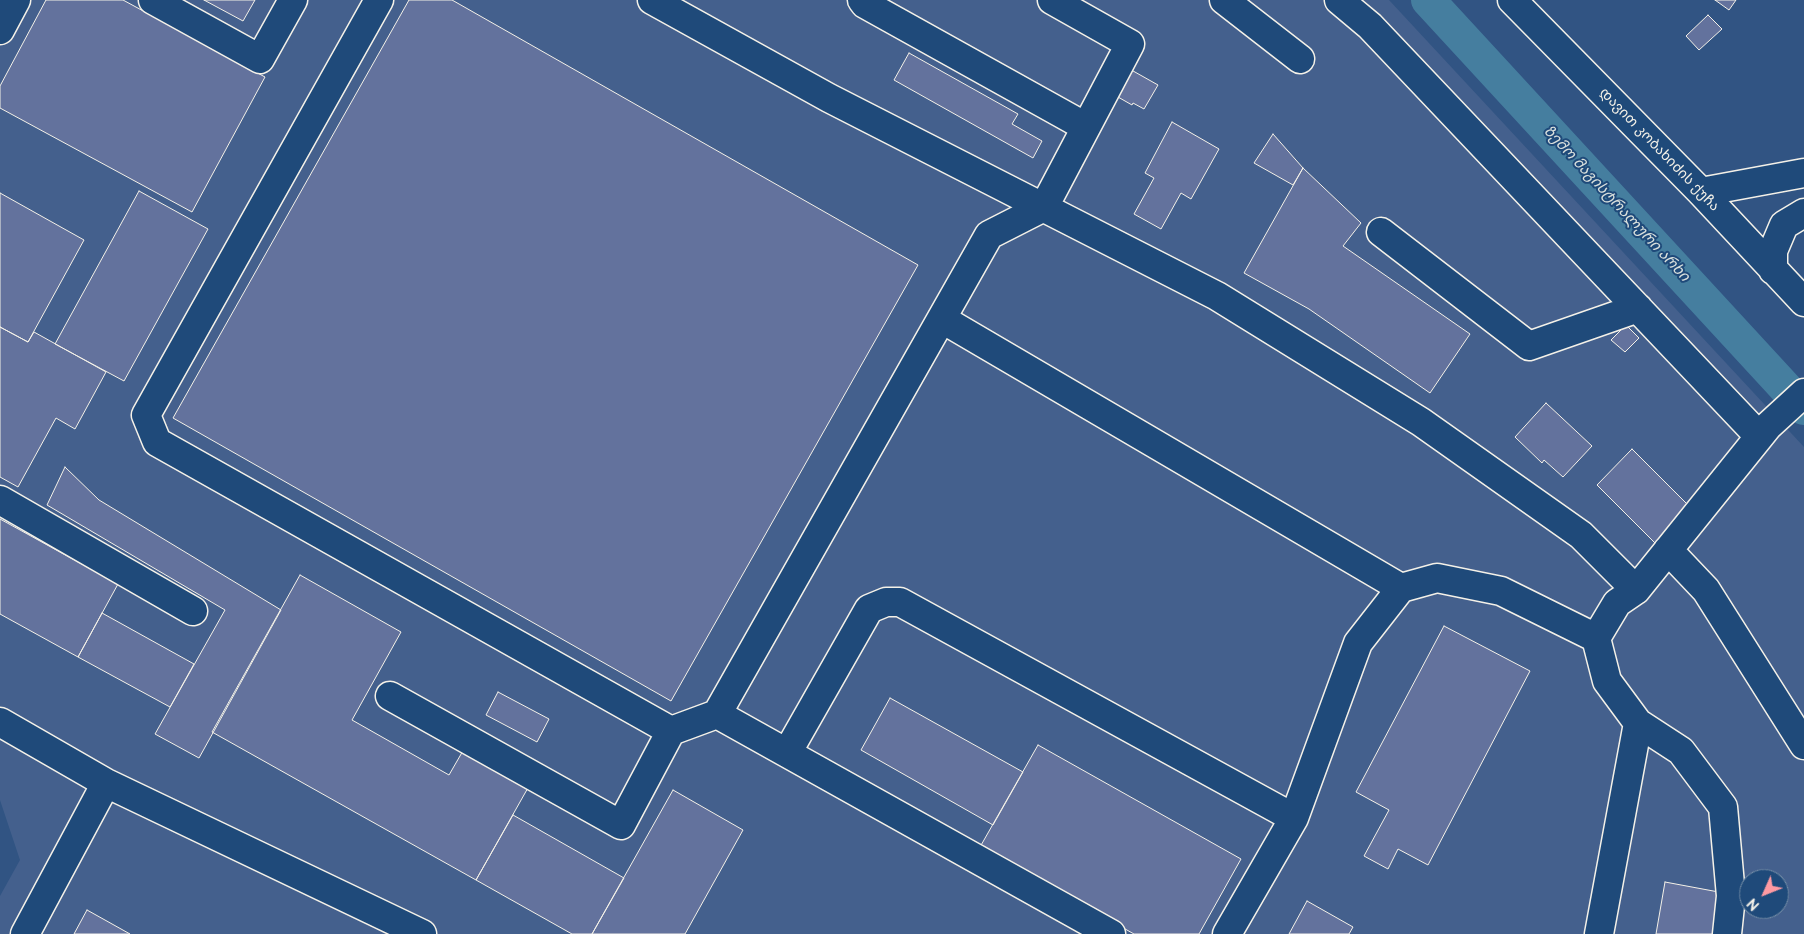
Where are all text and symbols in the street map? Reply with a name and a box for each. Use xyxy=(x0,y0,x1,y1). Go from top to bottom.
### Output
street label: დავით კობახიძის ქუჩა xyxy=(1596,85,1722,215)
water label: ზემო მაგისტრალური არხი xyxy=(1539,122,1693,286)
north arrow xyxy=(1739,869,1789,919)
text: N xyxy=(1744,894,1763,914)

